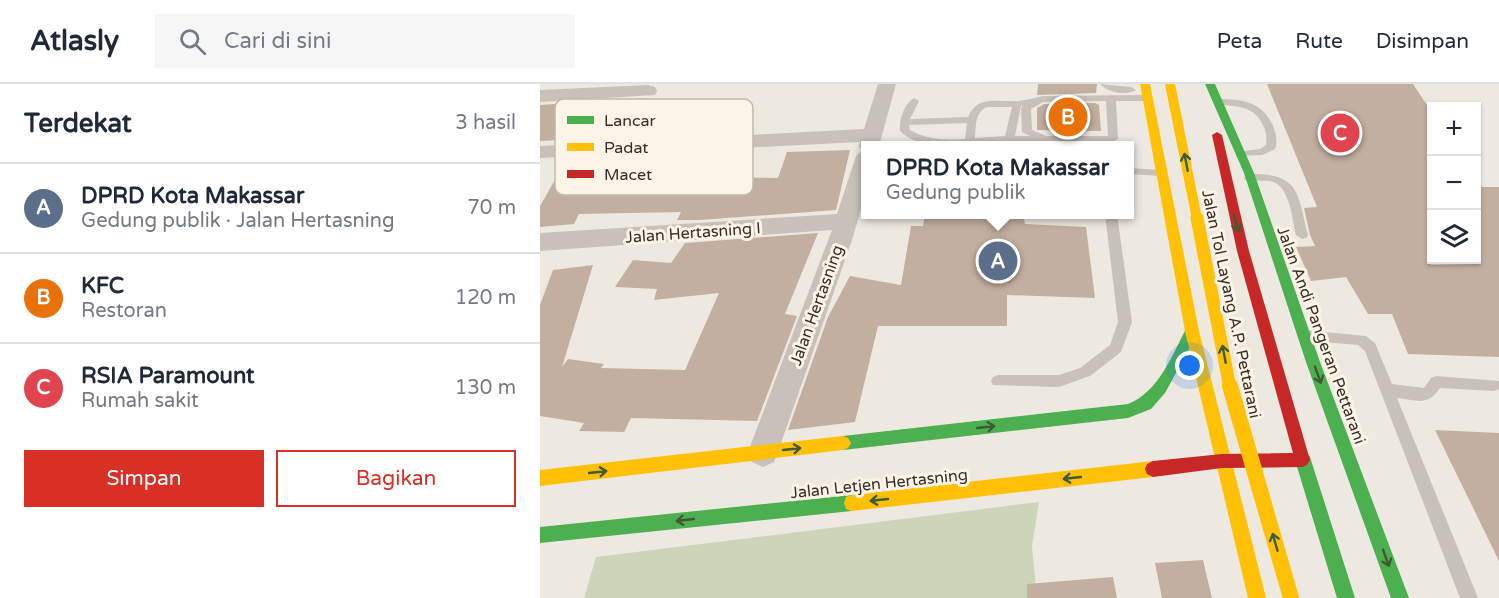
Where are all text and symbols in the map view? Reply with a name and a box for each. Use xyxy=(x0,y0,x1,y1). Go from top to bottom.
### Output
search box xyxy=(155,14,575,68)
text: Atlasly xyxy=(30,24,119,58)
icon: search xyxy=(176,25,209,58)
text: Cari di sini xyxy=(224,28,331,54)
text: Peta xyxy=(1217,29,1262,54)
text: Rute xyxy=(1295,29,1343,54)
text: Disimpan xyxy=(1376,29,1469,54)
pin: B xyxy=(1048,94,1088,140)
legend xyxy=(555,99,753,195)
map controls xyxy=(1427,102,1481,264)
button: + xyxy=(1427,102,1481,156)
text: Terdekat xyxy=(24,108,132,139)
pin: C xyxy=(1320,110,1360,156)
text: 3 hasil xyxy=(455,111,516,135)
text: Lancar xyxy=(604,111,656,131)
text: Padat xyxy=(604,138,648,158)
popup xyxy=(861,141,1134,219)
one-way arrow xyxy=(1180,153,1191,173)
text: DPRD Kota Makassar xyxy=(886,155,1109,181)
button: − xyxy=(1427,156,1481,210)
text: Macet xyxy=(604,165,652,185)
text: Gedung publik xyxy=(886,181,1025,205)
text: DPRD Kota Makassar xyxy=(81,183,304,209)
street label: Jalan Tol Layang A.P. Pettarani xyxy=(1197,188,1265,420)
text: A xyxy=(36,196,51,220)
text: 70 m xyxy=(467,196,516,220)
text: Gedung publik · Jalan Hertasning xyxy=(81,209,395,233)
button: layers xyxy=(1427,210,1481,264)
one-way arrow xyxy=(1231,213,1242,232)
street label: Jalan Hertasning I xyxy=(625,218,761,248)
street label: Jalan Andi Pangeran Pettarani xyxy=(1272,224,1370,447)
pin: A xyxy=(978,238,1018,284)
street label: Jalan Hertasning xyxy=(786,242,848,368)
text: KFC xyxy=(81,273,124,299)
text: B xyxy=(37,286,50,310)
text: 120 m xyxy=(455,286,516,310)
text: Restoran xyxy=(81,299,167,323)
one-way arrow xyxy=(1218,344,1229,364)
your location xyxy=(1175,351,1204,380)
text: RSIA Paramount xyxy=(81,363,255,389)
one-way arrow xyxy=(1313,365,1324,384)
text: C xyxy=(37,376,50,400)
text: 130 m xyxy=(455,376,516,400)
text: Rumah sakit xyxy=(81,389,199,413)
one-way arrow xyxy=(975,421,995,432)
one-way arrow xyxy=(781,443,801,454)
button: Simpan xyxy=(24,450,264,507)
button: Bagikan xyxy=(276,450,516,507)
street label: Jalan Letjen Hertasning xyxy=(789,465,969,503)
one-way arrow xyxy=(588,466,608,477)
one-way arrow xyxy=(1063,472,1083,483)
one-way arrow xyxy=(869,495,889,506)
one-way arrow xyxy=(675,515,695,526)
one-way arrow xyxy=(1269,533,1280,552)
one-way arrow xyxy=(1381,548,1392,567)

